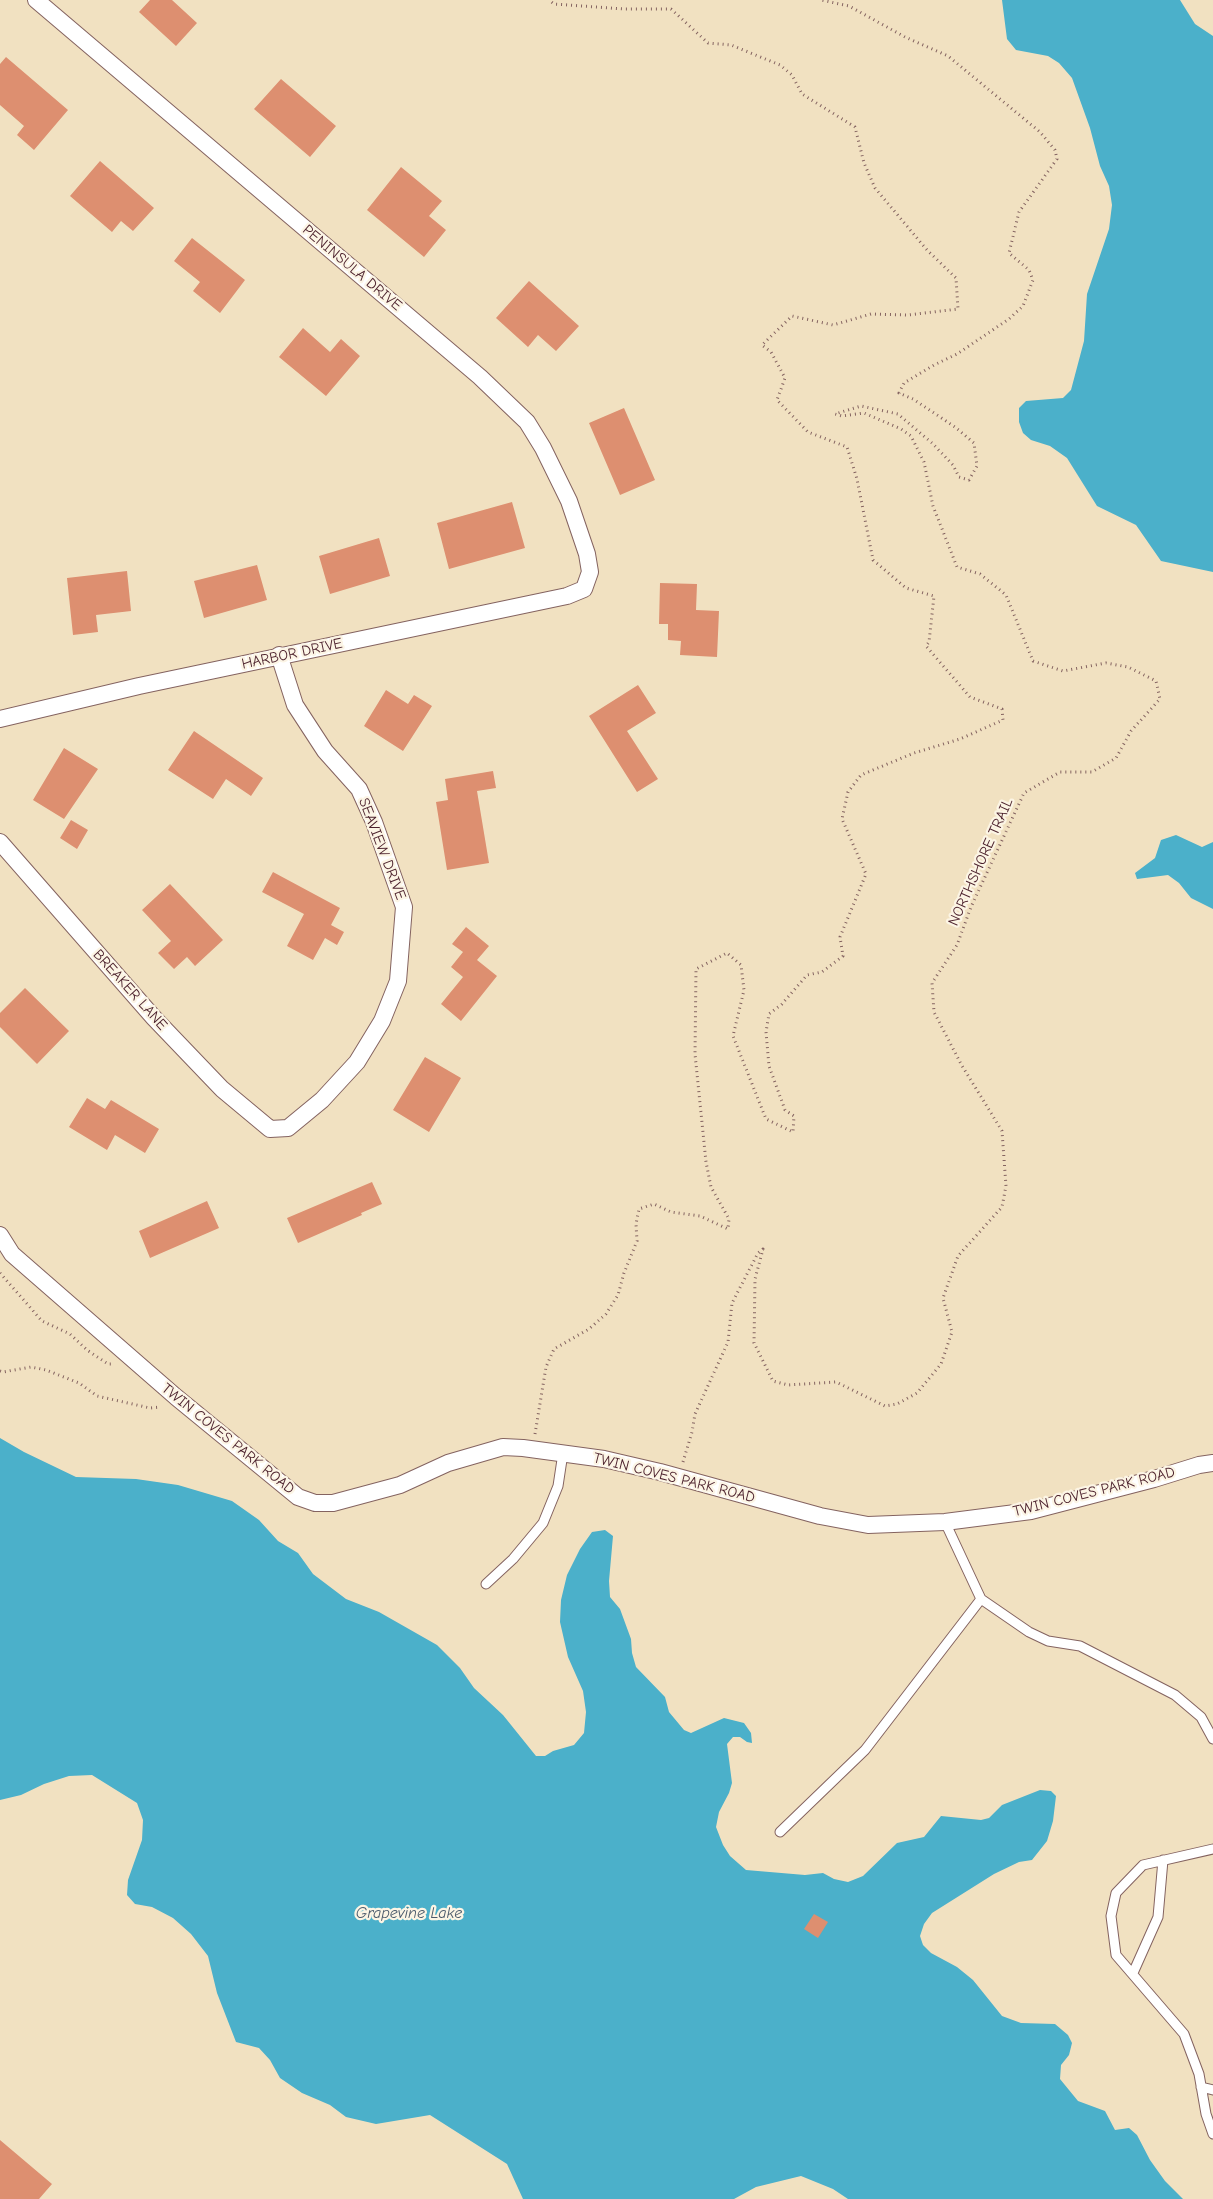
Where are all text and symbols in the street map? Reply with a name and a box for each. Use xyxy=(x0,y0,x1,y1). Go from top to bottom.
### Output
street label: PENINSULA DRIVE xyxy=(299,221,405,315)
street label: HARBOR DRIVE xyxy=(240,635,344,673)
street label: SEAVIEW DRIVE xyxy=(354,795,410,903)
street label: NORTHSHORE TRAIL xyxy=(945,795,1017,929)
street label: BREAKER LANE xyxy=(89,946,171,1034)
street label: TWIN COVES PARK ROAD xyxy=(158,1380,298,1498)
street label: TWIN COVES PARK ROAD xyxy=(591,1449,757,1507)
street label: TWIN COVES PARK ROAD xyxy=(1011,1463,1177,1521)
water label: Grapevine Lake xyxy=(356,1903,462,1923)

